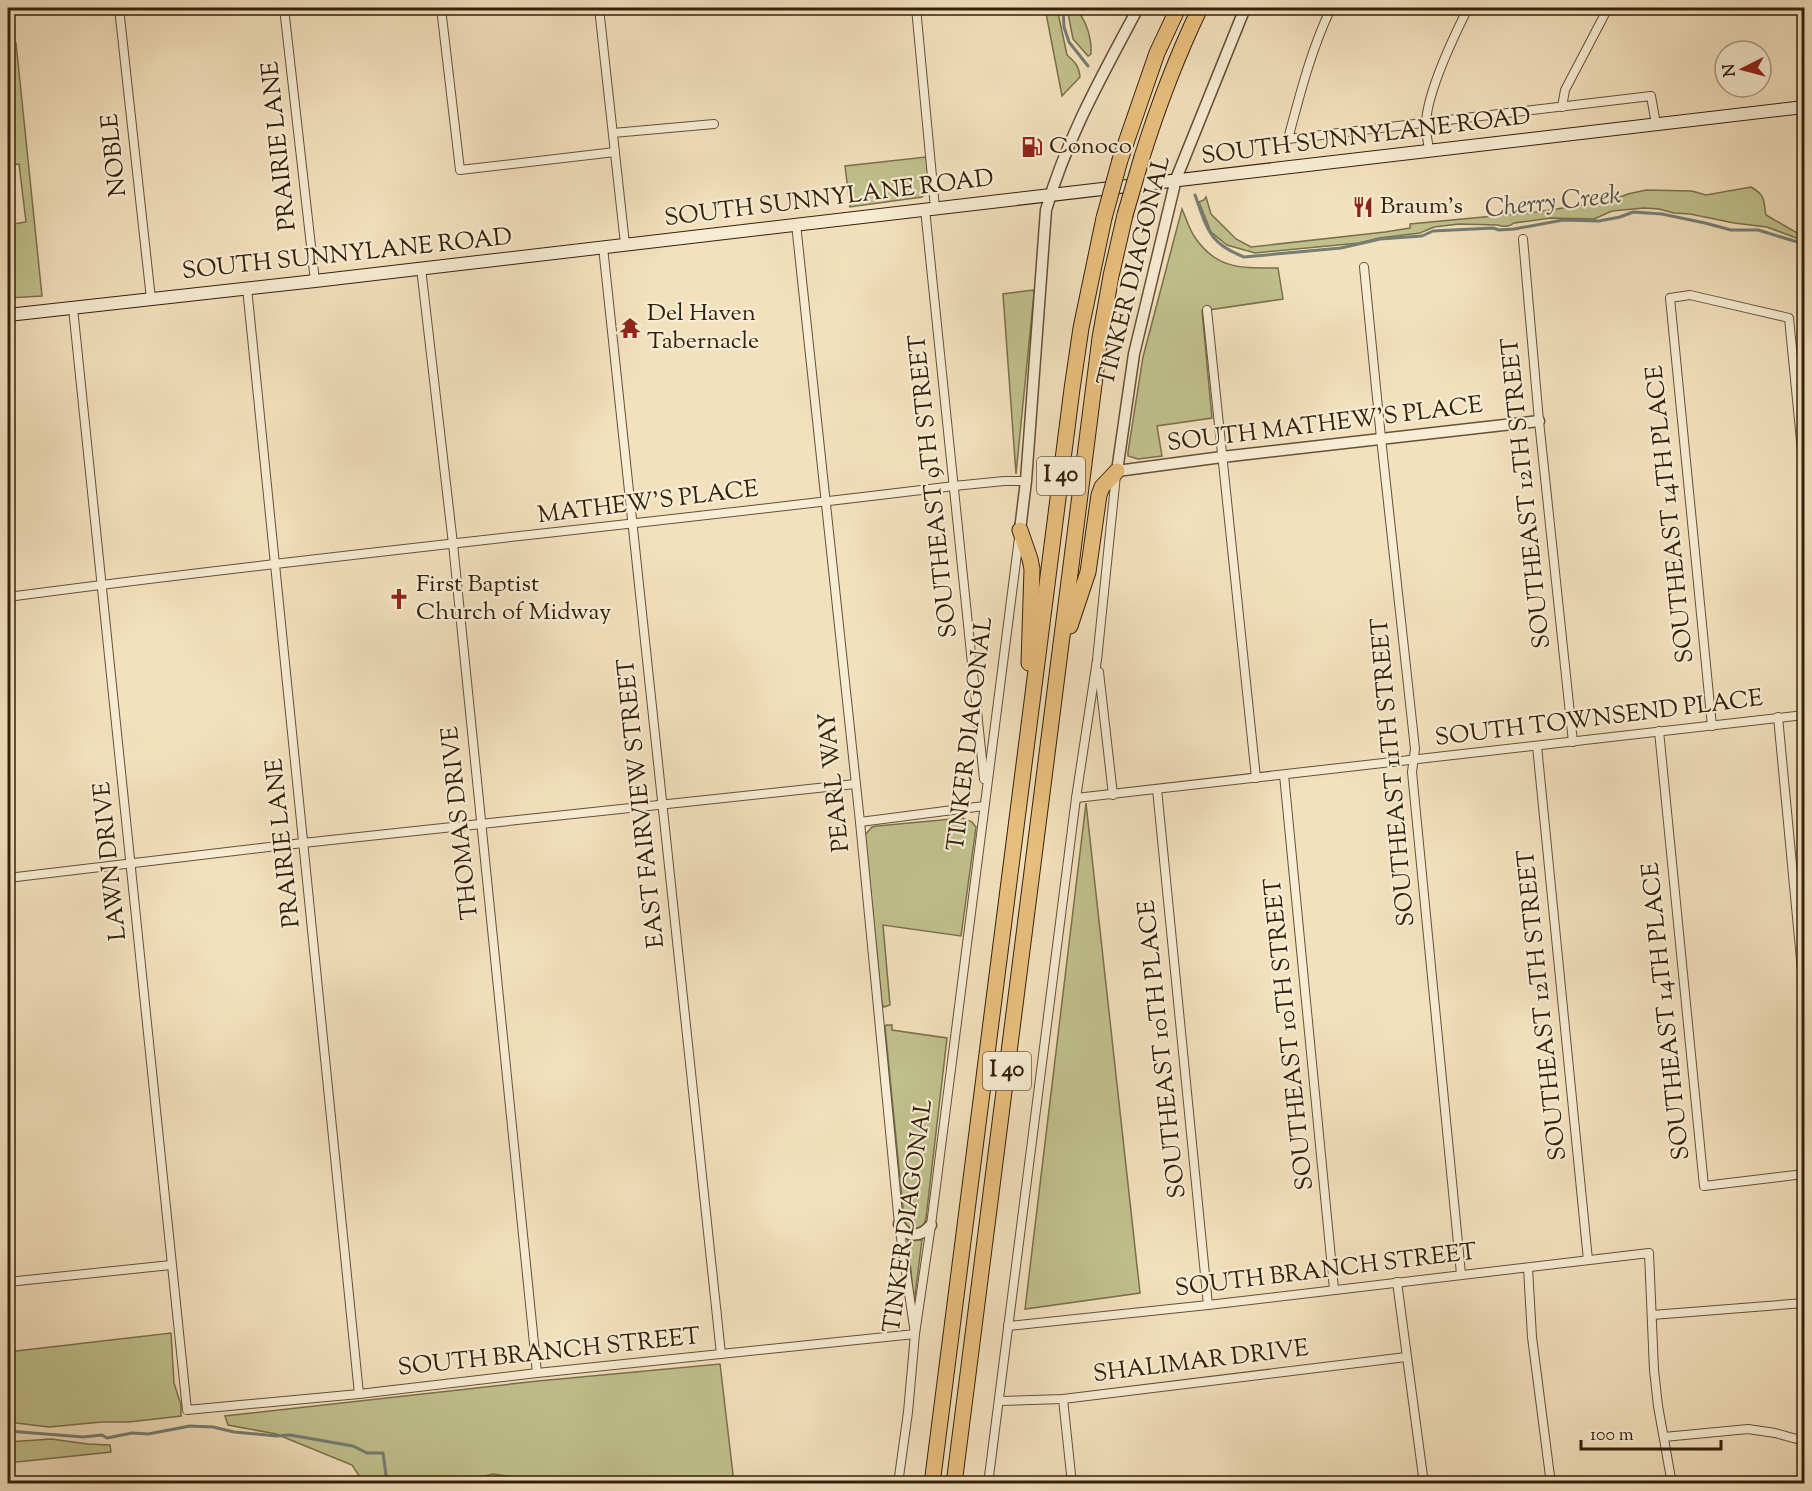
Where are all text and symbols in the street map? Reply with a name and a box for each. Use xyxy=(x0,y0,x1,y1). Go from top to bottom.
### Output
north arrow xyxy=(1713,39,1773,99)
street label: PRAIRIE LANE xyxy=(254,59,306,233)
text: N xyxy=(1718,63,1743,78)
street label: SOUTH SUNNYLANE ROAD xyxy=(1199,100,1533,174)
street label: NOBLE xyxy=(94,111,136,198)
place label: Conoco xyxy=(1049,130,1132,164)
fuel station icon: Conoco xyxy=(1020,135,1044,159)
street label: TINKER DIAGONAL xyxy=(1090,152,1180,390)
street label: SOUTH SUNNYLANE ROAD xyxy=(662,162,996,236)
water label: Cherry Creek xyxy=(1483,177,1623,229)
place label: Braum's xyxy=(1380,190,1463,224)
restaurant icon: Braum's xyxy=(1351,195,1375,219)
street label: SOUTH SUNNYLANE ROAD xyxy=(180,221,514,289)
place label: Del Haven Tabernacle xyxy=(647,297,759,359)
temple icon: Del Haven Tabernacle xyxy=(618,316,642,340)
street label: SOUTHEAST 9TH STREET xyxy=(901,332,967,639)
street label: SOUTHEAST 12TH STREET xyxy=(1494,336,1560,650)
street label: SOUTHEAST 14TH PLACE xyxy=(1638,363,1704,665)
street label: SOUTH MATHEW'S PLACE xyxy=(1165,389,1485,461)
road number: I 40 xyxy=(1037,457,1085,495)
street label: MATHEW'S PLACE xyxy=(536,473,761,533)
place label: First Baptist Church of Midway xyxy=(416,568,611,630)
church icon: First Baptist Church of Midway xyxy=(387,587,411,611)
street label: TINKER DIAGONAL xyxy=(940,615,1002,853)
street label: SOUTHEAST 11TH STREET xyxy=(1364,616,1424,928)
street label: EAST FAIRVIEW STREET xyxy=(610,656,674,950)
street label: SOUTH TOWNSEND PLACE xyxy=(1433,682,1765,756)
street label: PEARL WAY xyxy=(811,710,859,854)
street label: THOMAS DRIVE xyxy=(434,724,488,922)
street label: PRAIRIE LANE xyxy=(258,756,310,930)
street label: LAWN DRIVE xyxy=(86,779,136,942)
street label: SOUTHEAST 12TH STREET xyxy=(1510,848,1576,1162)
street label: SOUTHEAST 14TH PLACE xyxy=(1634,860,1700,1162)
street label: SOUTHEAST 10TH STREET xyxy=(1257,876,1323,1192)
street label: SOUTHEAST 10TH PLACE xyxy=(1130,898,1196,1200)
road number: I 40 xyxy=(983,1052,1031,1090)
street label: TINKER DIAGONAL xyxy=(876,1097,942,1335)
street label: SOUTH BRANCH STREET xyxy=(1173,1236,1479,1306)
street label: SOUTH BRANCH STREET xyxy=(396,1320,702,1386)
street label: SHALIMAR DRIVE xyxy=(1091,1332,1311,1392)
scale bar xyxy=(1581,1413,1720,1451)
text: 100 m xyxy=(1590,1423,1634,1449)

